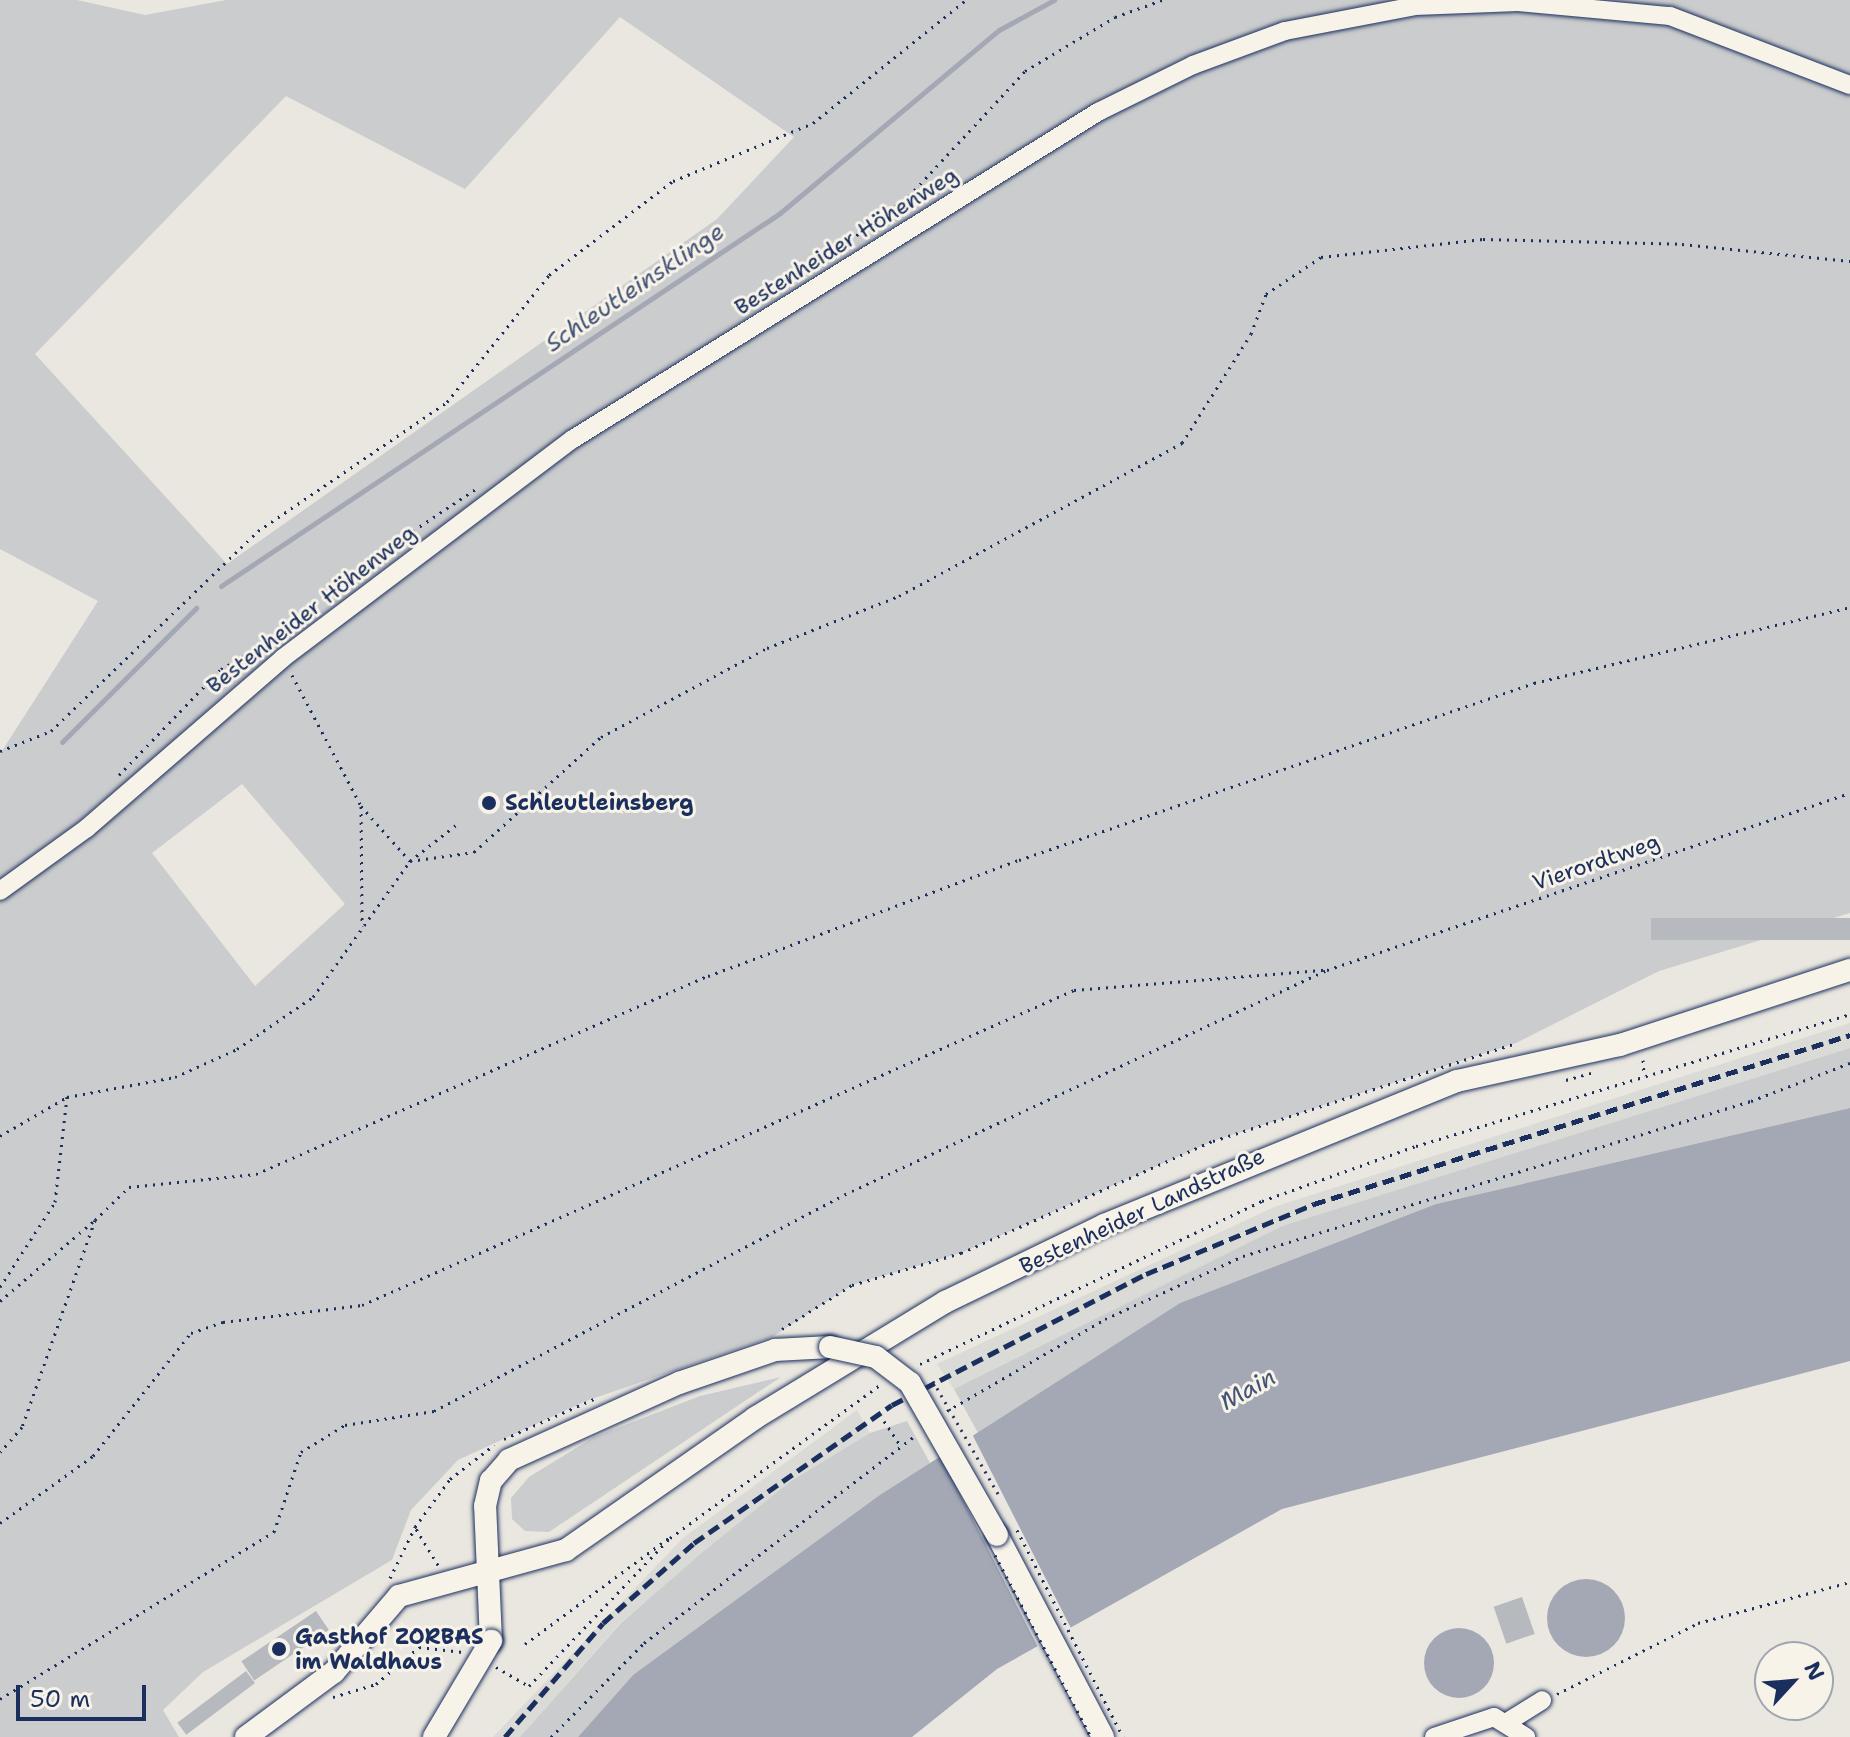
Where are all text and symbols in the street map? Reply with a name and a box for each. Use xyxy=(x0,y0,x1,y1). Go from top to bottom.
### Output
street label: Bestenheider Höhenweg xyxy=(730,161,962,321)
water label: Schleutleinsklinge xyxy=(540,217,730,359)
street label: Bestenheider Höhenweg xyxy=(201,519,421,699)
place label: Schleutleinsberg xyxy=(505,790,694,816)
marker: Schleutleinsberg xyxy=(480,794,498,812)
street label: Vierordtweg xyxy=(1529,828,1663,896)
street label: Bestenheider Landstraße xyxy=(1015,1143,1269,1279)
water label: Main xyxy=(1215,1363,1281,1417)
place label: Gasthof ZORBAS im Waldhaus xyxy=(295,1623,484,1674)
marker: Gasthof ZORBAS im Waldhaus xyxy=(270,1640,288,1658)
north arrow xyxy=(1754,1641,1834,1721)
text: N xyxy=(1797,1657,1831,1685)
scale bar xyxy=(20,1669,150,1719)
text: 50 m xyxy=(30,1683,90,1715)

